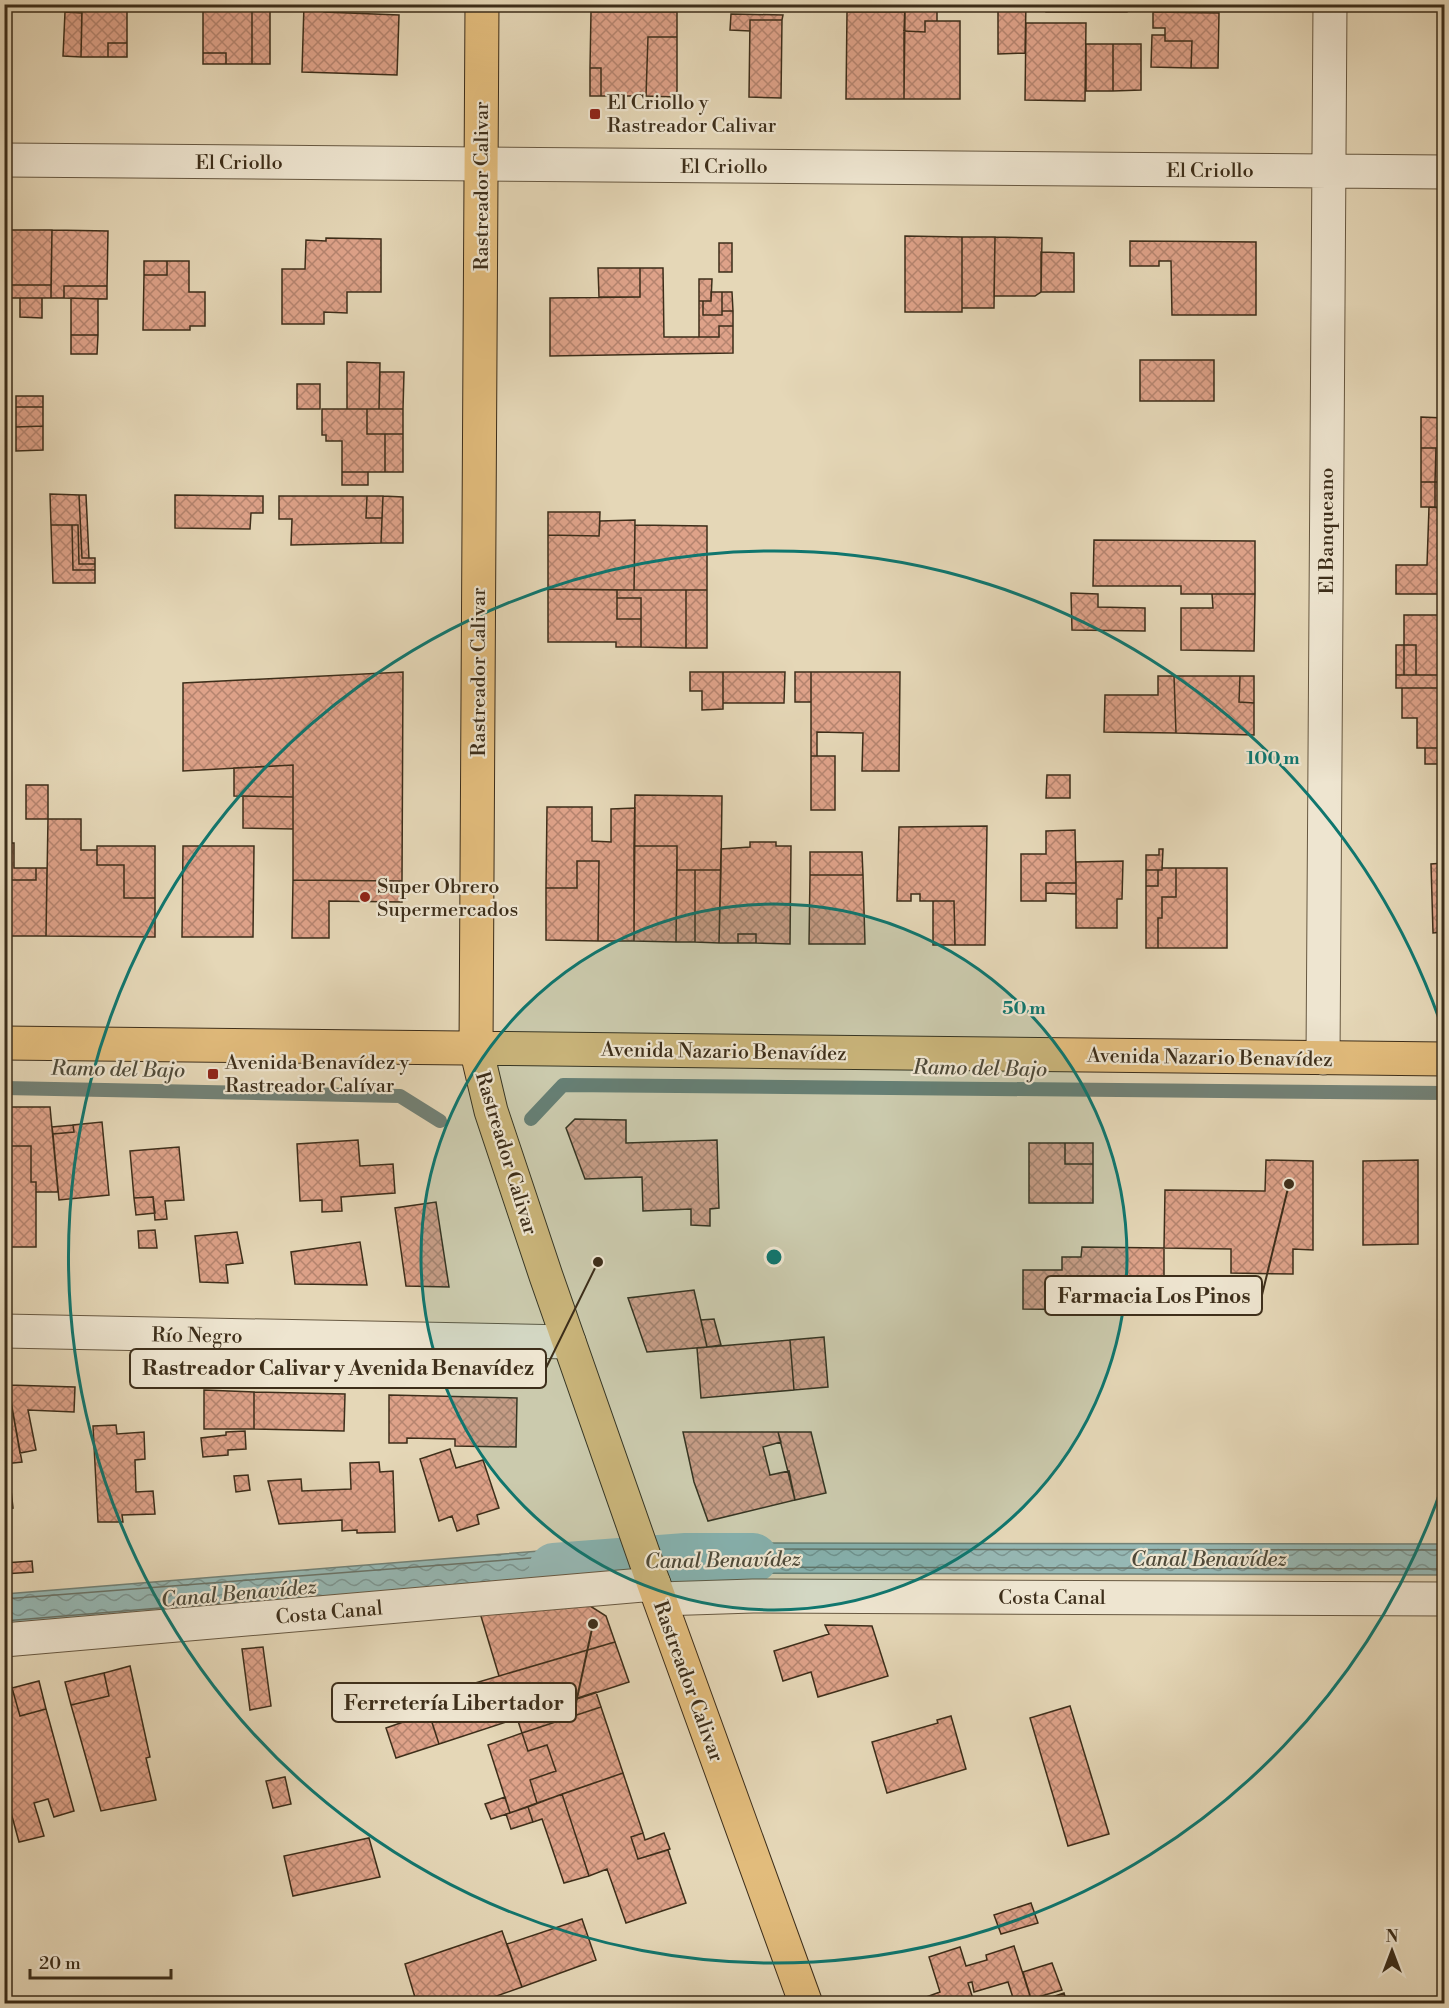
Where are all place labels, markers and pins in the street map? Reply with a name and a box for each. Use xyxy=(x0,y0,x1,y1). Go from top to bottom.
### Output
place label: El Criollo y Rastreador Calivar xyxy=(607,91,777,139)
marker: El Criollo y Rastreador Calivar xyxy=(588,107,602,121)
place label: Super Obrero Supermercados xyxy=(377,875,518,923)
marker: Super Obrero Supermercados xyxy=(358,890,372,904)
place label: Avenida Benavídez y Rastreador Calívar xyxy=(224,1051,409,1099)
marker: Avenida Benavídez y Rastreador Calívar xyxy=(206,1067,220,1081)
centre of rings xyxy=(764,1247,784,1267)
callout: Farmacia Los Pinos xyxy=(1045,1276,1262,1315)
callout: Rastreador Calivar y Avenida Benavídez xyxy=(130,1349,546,1388)
callout: Ferretería Libertador xyxy=(332,1683,576,1722)

